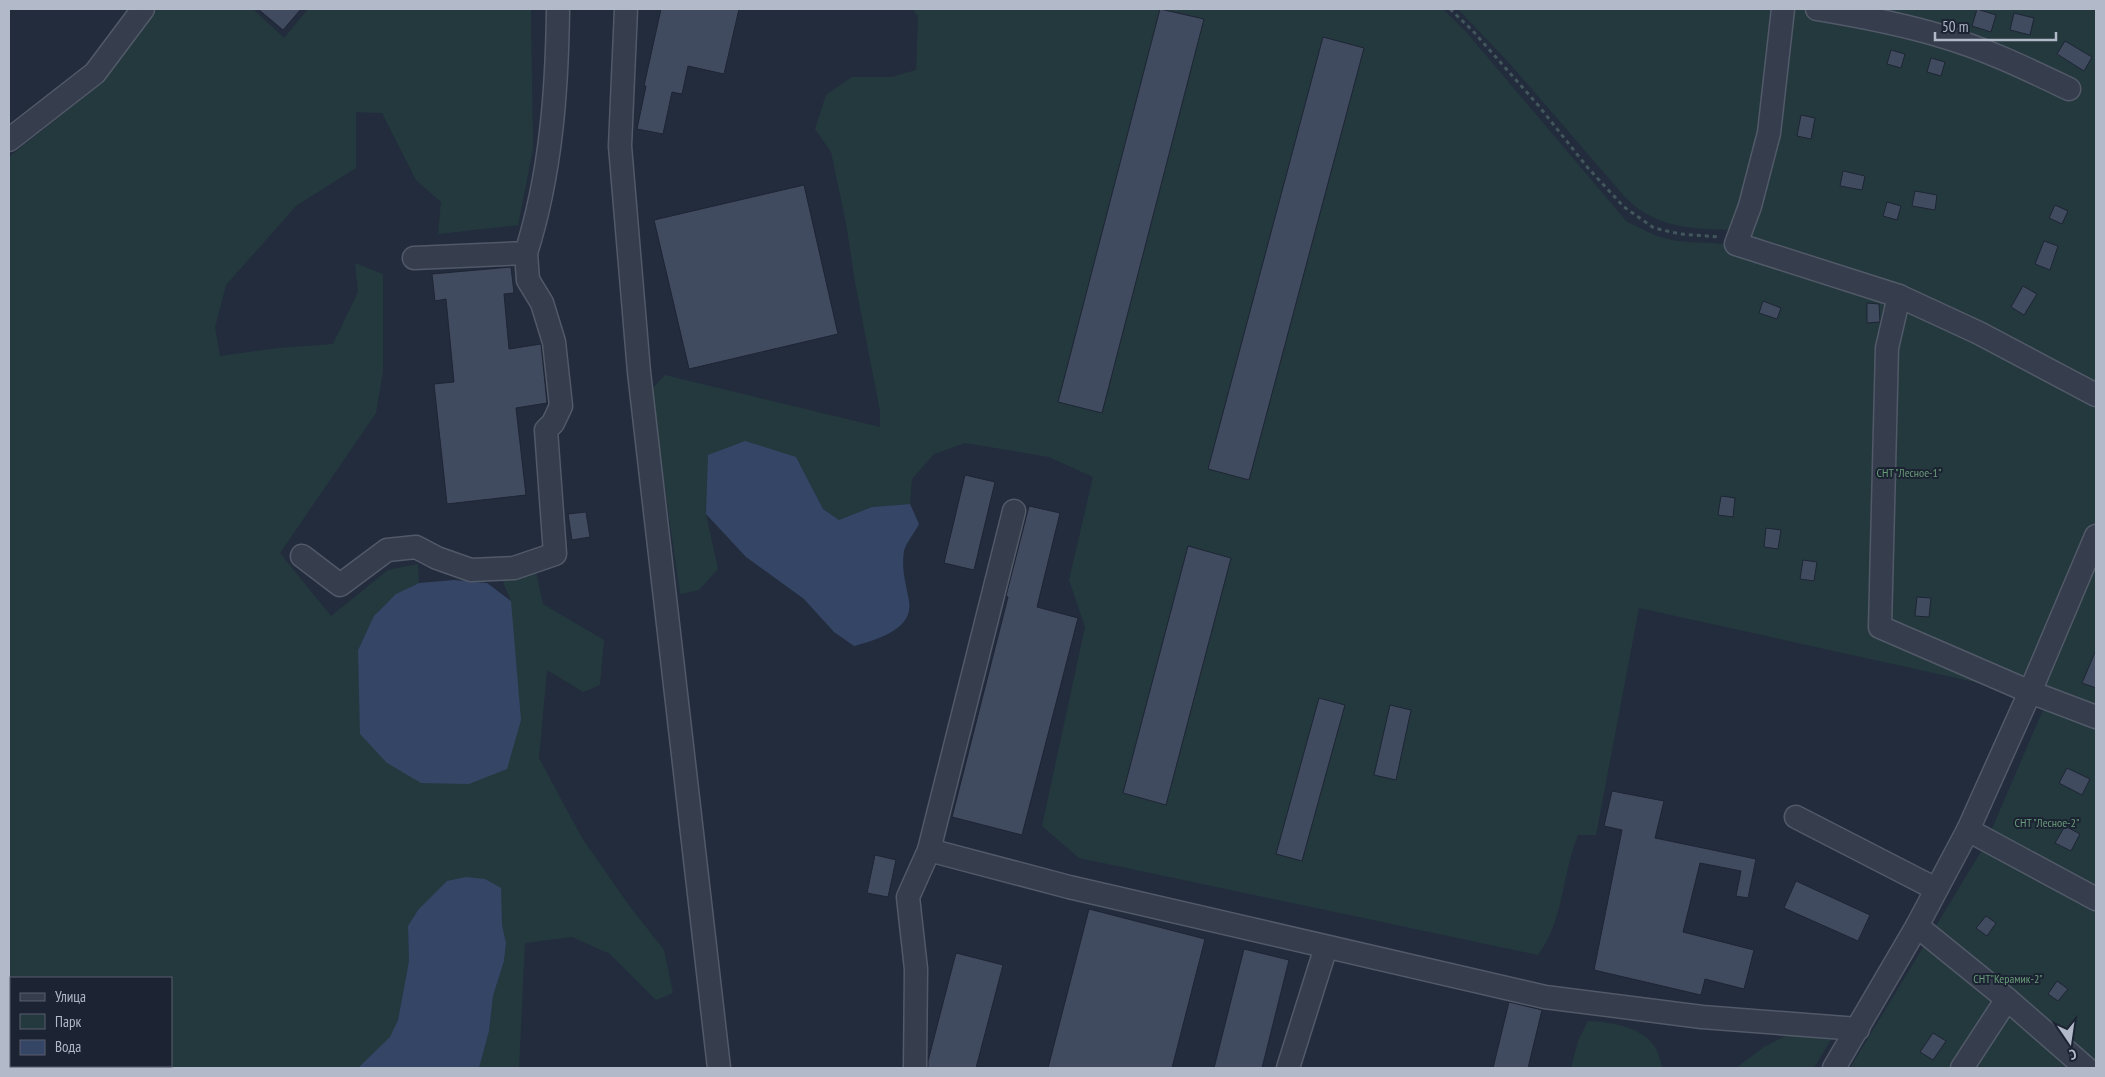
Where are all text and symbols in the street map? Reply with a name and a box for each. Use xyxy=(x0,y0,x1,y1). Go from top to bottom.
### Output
scale bar xyxy=(1935,10,2056,42)
text: 50 m xyxy=(1942,17,1968,36)
park label: СНТ "Лесное-1" xyxy=(1877,465,1941,480)
park label: СНТ "Лесное-2" xyxy=(2015,815,2079,830)
park label: СНТ"Керамик-2" xyxy=(1973,971,2043,986)
legend xyxy=(10,977,172,1067)
text: Улица xyxy=(55,987,86,1006)
text: Парк xyxy=(55,1012,81,1031)
north arrow xyxy=(2045,1017,2095,1067)
text: Вода xyxy=(55,1037,81,1056)
text: С xyxy=(2067,1045,2078,1064)

